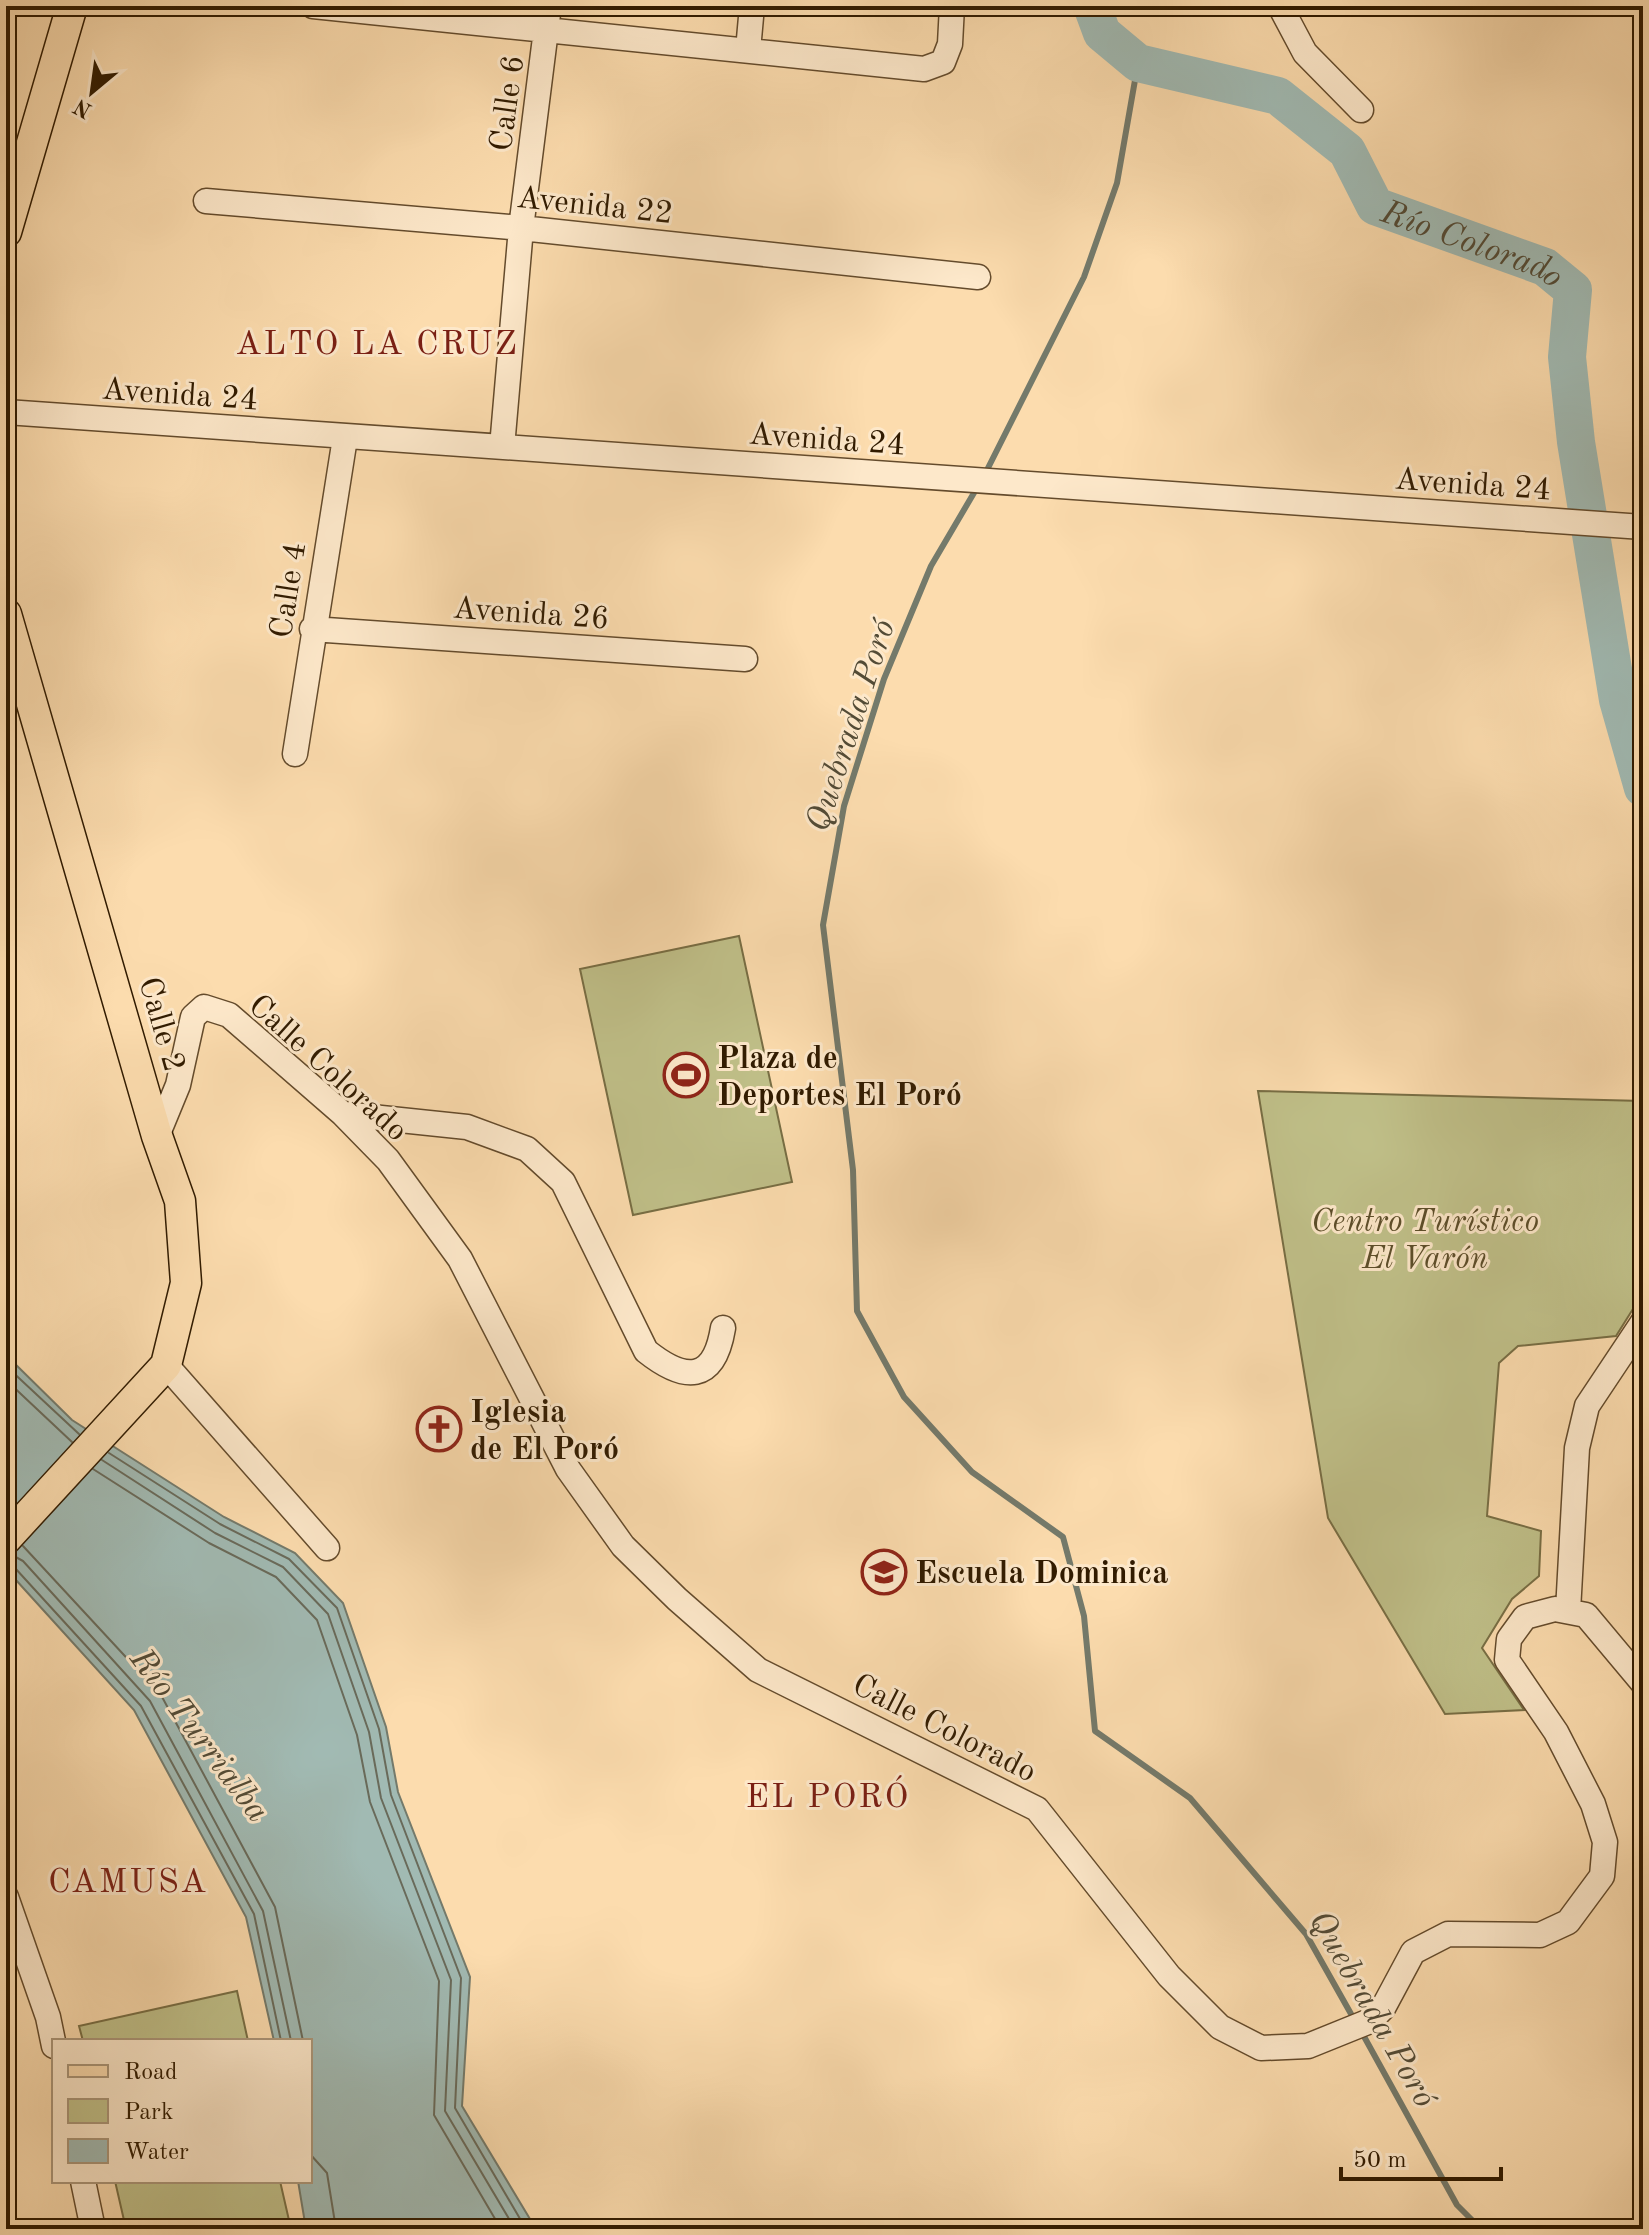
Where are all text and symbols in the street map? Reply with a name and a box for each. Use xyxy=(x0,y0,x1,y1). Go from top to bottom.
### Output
north arrow xyxy=(52,52,132,132)
street label: Calle 6 xyxy=(486,53,532,154)
text: N xyxy=(70,94,96,121)
street label: Avenida 22 xyxy=(515,183,674,231)
water label: Río Colorado xyxy=(1375,195,1569,295)
district label: ALTO LA CRUZ xyxy=(235,328,519,362)
street label: Avenida 24 xyxy=(100,375,259,417)
street label: Avenida 24 xyxy=(747,420,906,462)
street label: Avenida 24 xyxy=(1393,465,1552,507)
street label: Calle 4 xyxy=(267,540,313,641)
street label: Avenida 26 xyxy=(451,594,610,636)
water label: Quebrada Poró xyxy=(802,614,903,836)
street label: Calle 2 xyxy=(131,974,189,1076)
street label: Calle Colorado xyxy=(241,990,413,1149)
place label: Plaza de Deportes El Poró xyxy=(717,1044,962,1113)
sports icon: Plaza de Deportes El Poró xyxy=(662,1051,710,1099)
park label: Centro Turístico El Varón xyxy=(1311,1207,1539,1276)
place label: Iglesia de El Poró xyxy=(470,1398,619,1467)
church icon: Iglesia de El Poró xyxy=(415,1405,463,1453)
school or university icon: Escuela Dominica xyxy=(860,1548,908,1596)
place label: Escuela Dominica xyxy=(915,1559,1168,1591)
water label: Río Turrialba xyxy=(122,1642,275,1829)
street label: Calle Colorado xyxy=(847,1670,1041,1790)
district label: EL PORÓ xyxy=(746,1775,910,1815)
district label: CAMUSA xyxy=(48,1866,208,1900)
water label: Quebrada Poró xyxy=(1301,1905,1442,2115)
legend xyxy=(52,2039,312,2183)
text: Road xyxy=(124,2061,177,2085)
text: Park xyxy=(124,2101,173,2125)
scale bar xyxy=(1341,2131,1501,2181)
text: Water xyxy=(124,2141,189,2165)
text: 50 m xyxy=(1353,2149,1407,2173)

